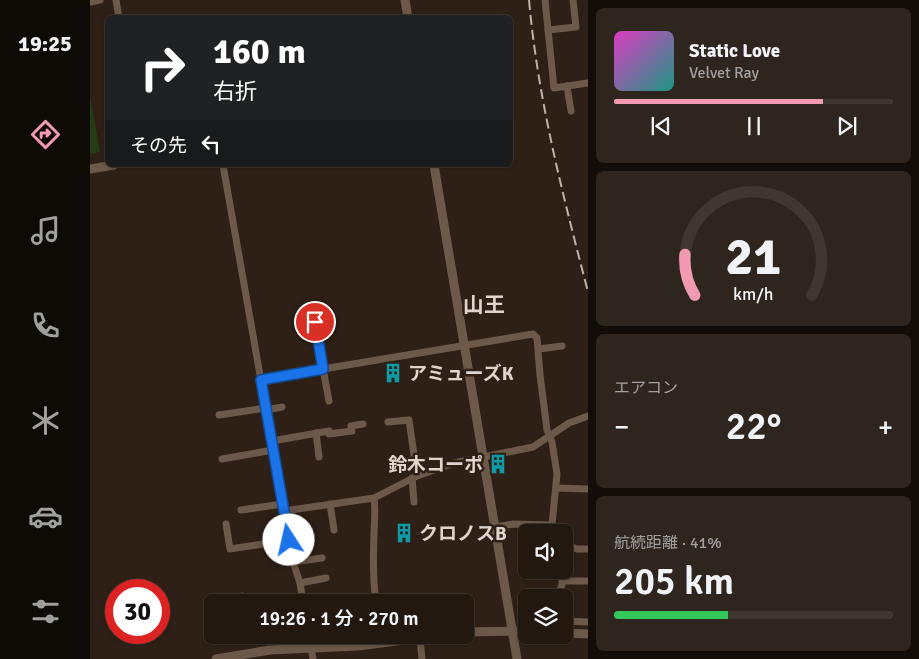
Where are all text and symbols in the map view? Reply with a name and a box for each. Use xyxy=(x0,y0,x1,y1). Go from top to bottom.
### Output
text: 19:25 xyxy=(18,30,72,57)
text: 160 m xyxy=(213,30,306,73)
icon: right xyxy=(130,35,195,100)
text: Static Love xyxy=(689,39,780,63)
text: Velvet Ray xyxy=(689,63,759,83)
text: 右折 xyxy=(213,78,257,105)
icon: previous xyxy=(647,112,675,140)
icon: pause xyxy=(740,112,768,140)
icon: next xyxy=(833,112,861,140)
icon: directions xyxy=(28,117,63,152)
icon: left xyxy=(197,130,225,158)
text: その先 xyxy=(130,134,187,158)
icon: music xyxy=(28,213,63,248)
text: 21 xyxy=(725,225,782,289)
text: km/h xyxy=(733,283,774,305)
district label: 山王 xyxy=(463,292,505,318)
pin xyxy=(294,301,336,343)
icon: phone xyxy=(28,308,63,343)
icon: arrive xyxy=(301,308,329,336)
building icon: アミューズK xyxy=(382,362,404,384)
place label: アミューズK xyxy=(408,362,514,386)
text: エアコン xyxy=(614,378,678,398)
icon: climate xyxy=(28,403,63,438)
text: 22° xyxy=(726,403,781,450)
text: − xyxy=(614,410,629,444)
text: + xyxy=(878,410,893,444)
place label: 鈴木コーポ xyxy=(388,453,483,477)
building icon: 鈴木コーポ xyxy=(487,453,509,475)
icon: car xyxy=(28,499,63,534)
position arrow xyxy=(262,513,314,565)
building icon: クロノスB xyxy=(393,522,415,544)
place label: クロノスB xyxy=(419,522,507,546)
map controls xyxy=(518,524,573,644)
button: sound xyxy=(518,524,573,579)
text: 航続距離 · 41% xyxy=(614,533,722,553)
text: 205 km xyxy=(614,558,734,605)
speed limit sign: 30 xyxy=(105,579,170,644)
button: layers xyxy=(518,589,573,644)
icon: filters xyxy=(28,594,63,629)
text: 19:26 · 1 分 · 270 m xyxy=(260,607,418,631)

